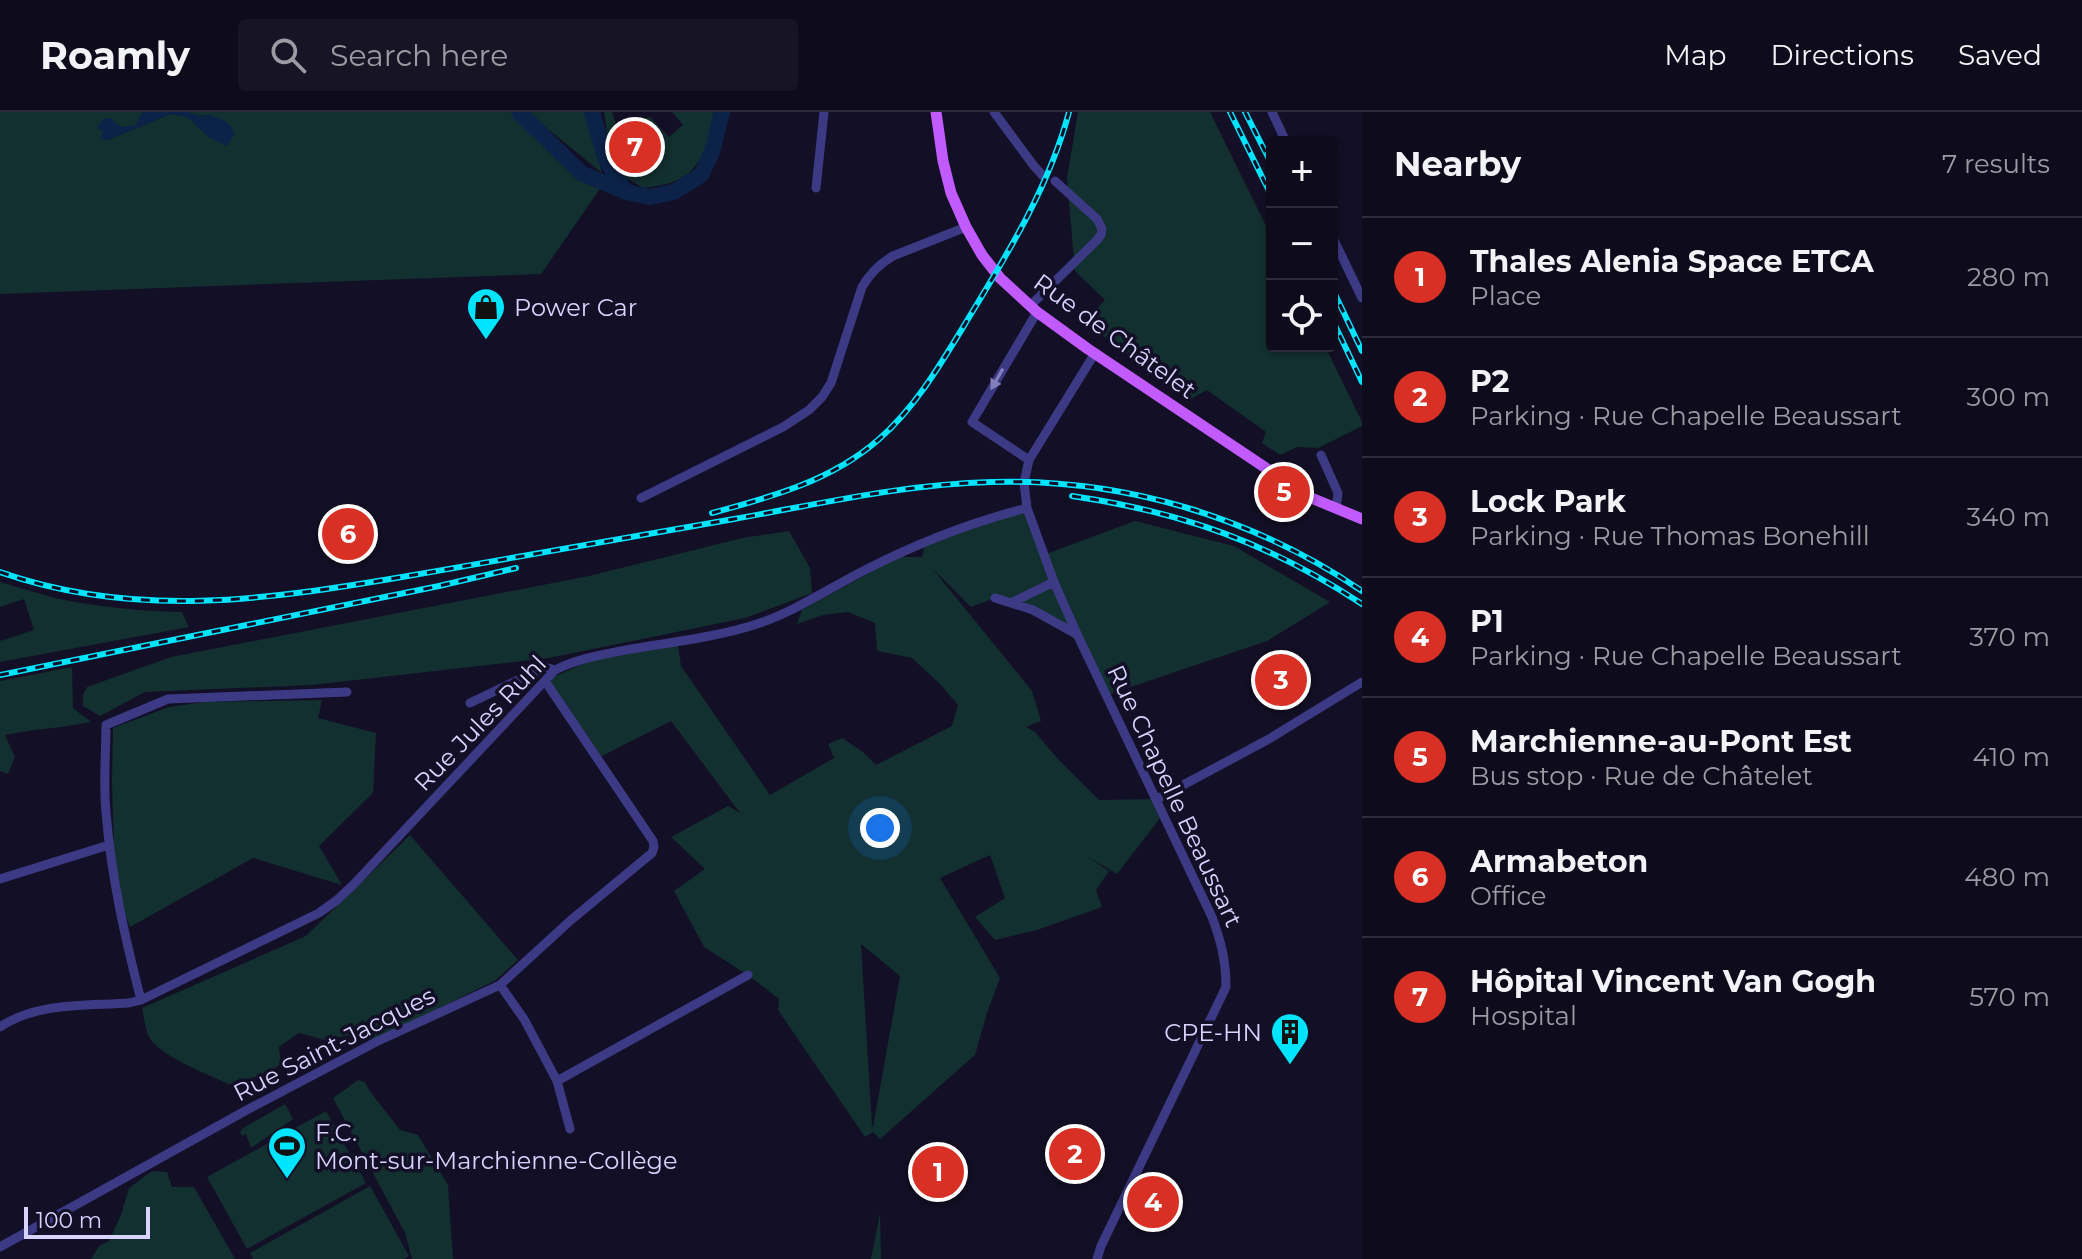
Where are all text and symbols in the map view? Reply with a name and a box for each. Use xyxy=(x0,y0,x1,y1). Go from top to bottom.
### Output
search box xyxy=(238,19,798,91)
text: Roamly xyxy=(40,32,190,79)
icon: search xyxy=(266,33,310,77)
text: Search here xyxy=(330,37,508,74)
text: Map xyxy=(1664,38,1726,72)
text: Directions xyxy=(1770,38,1914,72)
text: Saved xyxy=(1958,38,2042,72)
pin: 7 xyxy=(609,117,661,177)
map controls xyxy=(1266,136,1338,352)
button: + xyxy=(1266,136,1338,208)
text: Nearby xyxy=(1394,143,1521,185)
text: 7 results xyxy=(1942,148,2050,180)
button: − xyxy=(1266,208,1338,280)
text: Thales Alenia Space ETCA xyxy=(1470,243,1874,280)
text: 1 xyxy=(1415,261,1425,293)
text: 280 m xyxy=(1967,261,2050,293)
street label: Rue de Châtelet xyxy=(1028,267,1202,405)
button: locate xyxy=(1266,280,1338,352)
text: Place xyxy=(1470,280,1541,312)
shop icon: Power Car xyxy=(465,286,507,341)
place label: Power Car xyxy=(514,293,637,322)
text: P2 xyxy=(1470,363,1510,400)
one-way arrow xyxy=(990,368,1004,390)
text: 2 xyxy=(1412,381,1428,413)
text: 300 m xyxy=(1967,381,2050,413)
text: Parking · Rue Chapelle Beaussart xyxy=(1470,400,1902,432)
pin: 5 xyxy=(1258,462,1310,522)
text: Lock Park xyxy=(1470,483,1626,520)
text: 3 xyxy=(1412,501,1428,533)
text: 340 m xyxy=(1967,501,2050,533)
pin: 6 xyxy=(322,504,374,564)
text: Parking · Rue Thomas Bonehill xyxy=(1470,520,1870,552)
text: P1 xyxy=(1470,603,1504,640)
text: 4 xyxy=(1411,621,1429,653)
text: 370 m xyxy=(1969,621,2050,653)
text: Parking · Rue Chapelle Beaussart xyxy=(1470,640,1902,672)
street label: Rue Jules Ruhl xyxy=(408,649,552,797)
pin: 3 xyxy=(1255,650,1307,710)
street label: Rue Chapelle Beaussart xyxy=(1101,660,1249,932)
text: Marchienne-au-Pont Est xyxy=(1470,723,1852,760)
text: 5 xyxy=(1412,741,1428,773)
text: 410 m xyxy=(1972,741,2050,773)
text: Bus stop · Rue de Châtelet xyxy=(1470,760,1813,792)
your location xyxy=(860,808,900,848)
text: Armabeton xyxy=(1470,843,1648,880)
text: 6 xyxy=(1412,861,1428,893)
text: 480 m xyxy=(1964,861,2050,893)
text: Office xyxy=(1470,880,1547,912)
text: Hôpital Vincent Van Gogh xyxy=(1470,963,1876,1000)
street label: Rue Saint-Jacques xyxy=(228,981,440,1107)
text: 7 xyxy=(1412,981,1428,1013)
text: 570 m xyxy=(1969,981,2050,1013)
text: Hospital xyxy=(1470,1000,1577,1032)
building icon: CPE-HN xyxy=(1269,1011,1311,1066)
place label: CPE-HN xyxy=(1164,1018,1262,1047)
place label: F.C. Mont-sur-Marchienne-Collège xyxy=(315,1118,678,1175)
pin: 2 xyxy=(1049,1124,1101,1184)
sports icon: F.C. Mont-sur-Marchienne-Collège xyxy=(266,1125,308,1180)
pin: 1 xyxy=(912,1142,964,1202)
pin: 4 xyxy=(1127,1172,1179,1232)
scale bar xyxy=(24,1203,150,1239)
text: 100 m xyxy=(36,1207,102,1234)

